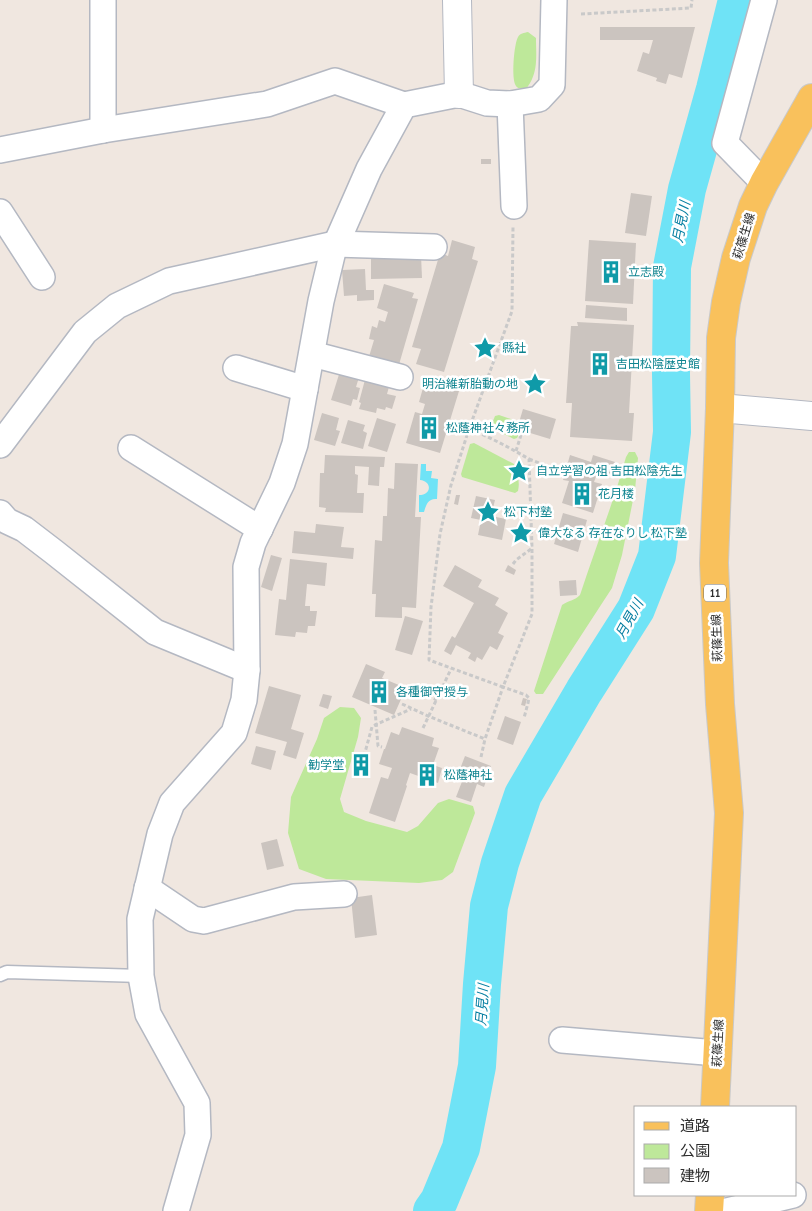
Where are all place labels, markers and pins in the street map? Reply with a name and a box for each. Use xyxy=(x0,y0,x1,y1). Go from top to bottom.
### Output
building icon: 立志殿 xyxy=(598,259,624,285)
place label: 立志殿 xyxy=(628,264,664,279)
place icon: 縣社 xyxy=(472,335,498,361)
place label: 縣社 xyxy=(502,340,526,355)
building icon: 吉田松陰歴史館 xyxy=(587,351,613,377)
place label: 吉田松陰歴史館 xyxy=(616,356,700,371)
place icon: 明治維新胎動の地 xyxy=(522,371,548,397)
place label: 明治維新胎動の地 xyxy=(422,376,518,391)
building icon: 松蔭神社々務所 xyxy=(416,415,442,441)
place label: 松蔭神社々務所 xyxy=(446,420,530,435)
place icon: 自立学習の祖 吉田松陰先生 xyxy=(506,458,532,484)
place label: 自立学習の祖 吉田松陰先生 xyxy=(536,463,683,478)
building icon: 花月楼 xyxy=(569,481,595,507)
place label: 花月楼 xyxy=(598,486,634,501)
place icon: 松下村塾 xyxy=(475,499,501,525)
place label: 松下村塾 xyxy=(504,504,552,519)
place icon: 偉大なる 存在なりし 松下塾 xyxy=(508,520,534,546)
place label: 偉大なる 存在なりし 松下塾 xyxy=(538,525,687,540)
building icon: 各種御守授与 xyxy=(366,679,392,705)
place label: 各種御守授与 xyxy=(396,684,468,699)
building icon: 勧学堂 xyxy=(348,752,374,778)
place label: 勧学堂 xyxy=(308,757,344,772)
building icon: 松蔭神社 xyxy=(414,762,440,788)
place label: 松蔭神社 xyxy=(444,767,492,782)

